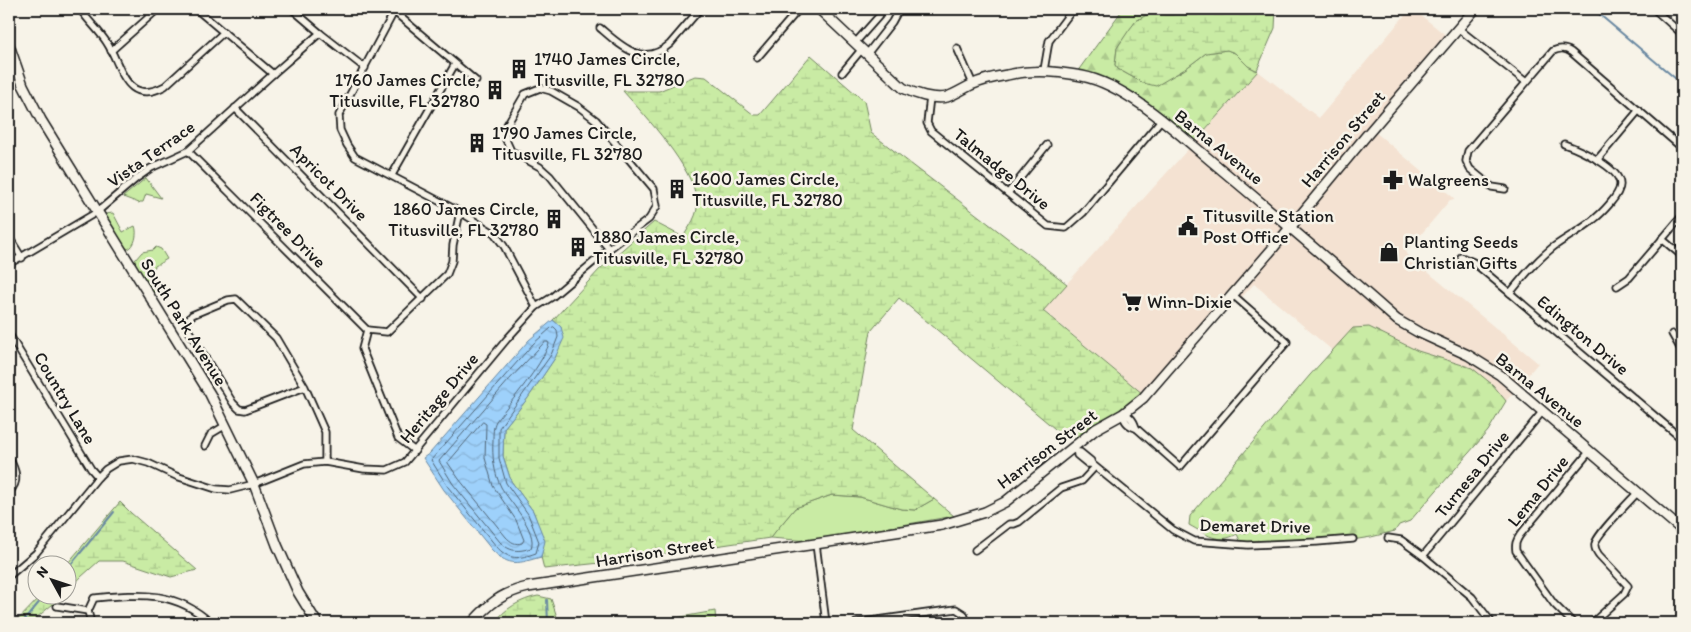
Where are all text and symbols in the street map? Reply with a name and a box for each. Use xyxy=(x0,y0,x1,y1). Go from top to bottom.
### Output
place label: 1740 James Circle, Titusville, FL 32780 xyxy=(534,48,685,91)
building icon: 1740 James Circle, Titusville, FL 32780 xyxy=(508,58,530,80)
place label: 1760 James Circle, Titusville, FL 32780 xyxy=(329,69,480,112)
building icon: 1760 James Circle, Titusville, FL 32780 xyxy=(484,79,506,101)
street label: Harrison Street xyxy=(1296,86,1390,192)
street label: Barna Avenue xyxy=(1170,105,1268,189)
street label: Vista Terrace xyxy=(103,116,199,192)
place label: 1790 James Circle, Titusville, FL 32780 xyxy=(492,122,643,165)
street label: Talmadge Drive xyxy=(949,123,1055,215)
building icon: 1790 James Circle, Titusville, FL 32780 xyxy=(466,132,488,154)
street label: Apricot Drive xyxy=(285,138,373,226)
place label: 1600 James Circle, Titusville, FL 32780 xyxy=(692,168,843,211)
pharmacy icon: Walgreens xyxy=(1382,169,1404,191)
place label: Walgreens xyxy=(1408,169,1489,191)
building icon: 1600 James Circle, Titusville, FL 32780 xyxy=(666,178,688,200)
street label: Figtree Drive xyxy=(245,187,331,273)
place label: 1860 James Circle, Titusville, FL 32780 xyxy=(388,198,539,241)
place label: Titusville Station Post Office xyxy=(1203,205,1334,248)
building icon: 1860 James Circle, Titusville, FL 32780 xyxy=(543,208,565,230)
public building icon: Titusville Station Post Office xyxy=(1177,215,1199,237)
place label: 1880 James Circle, Titusville, FL 32780 xyxy=(593,226,744,269)
place label: Planting Seeds Christian Gifts xyxy=(1404,231,1518,274)
building icon: 1880 James Circle, Titusville, FL 32780 xyxy=(567,236,589,258)
shop icon: Planting Seeds Christian Gifts xyxy=(1378,241,1400,263)
street label: South Park Avenue xyxy=(136,254,232,390)
street label: Edington Drive xyxy=(1532,290,1634,380)
supermarket icon: Winn-Dixie xyxy=(1121,291,1143,313)
place label: Winn-Dixie xyxy=(1147,291,1232,313)
street label: Country Lane xyxy=(29,348,101,448)
street label: Heritage Drive xyxy=(395,348,483,448)
street label: Barna Avenue xyxy=(1491,348,1589,432)
street label: Harrison Street xyxy=(993,404,1102,494)
street label: Turnesa Drive xyxy=(1430,426,1514,522)
street label: Lema Drive xyxy=(1503,451,1573,531)
street label: Demaret Drive xyxy=(1199,514,1311,538)
street label: Harrison Street xyxy=(594,532,716,572)
north arrow xyxy=(28,554,78,604)
text: N xyxy=(33,563,52,581)

